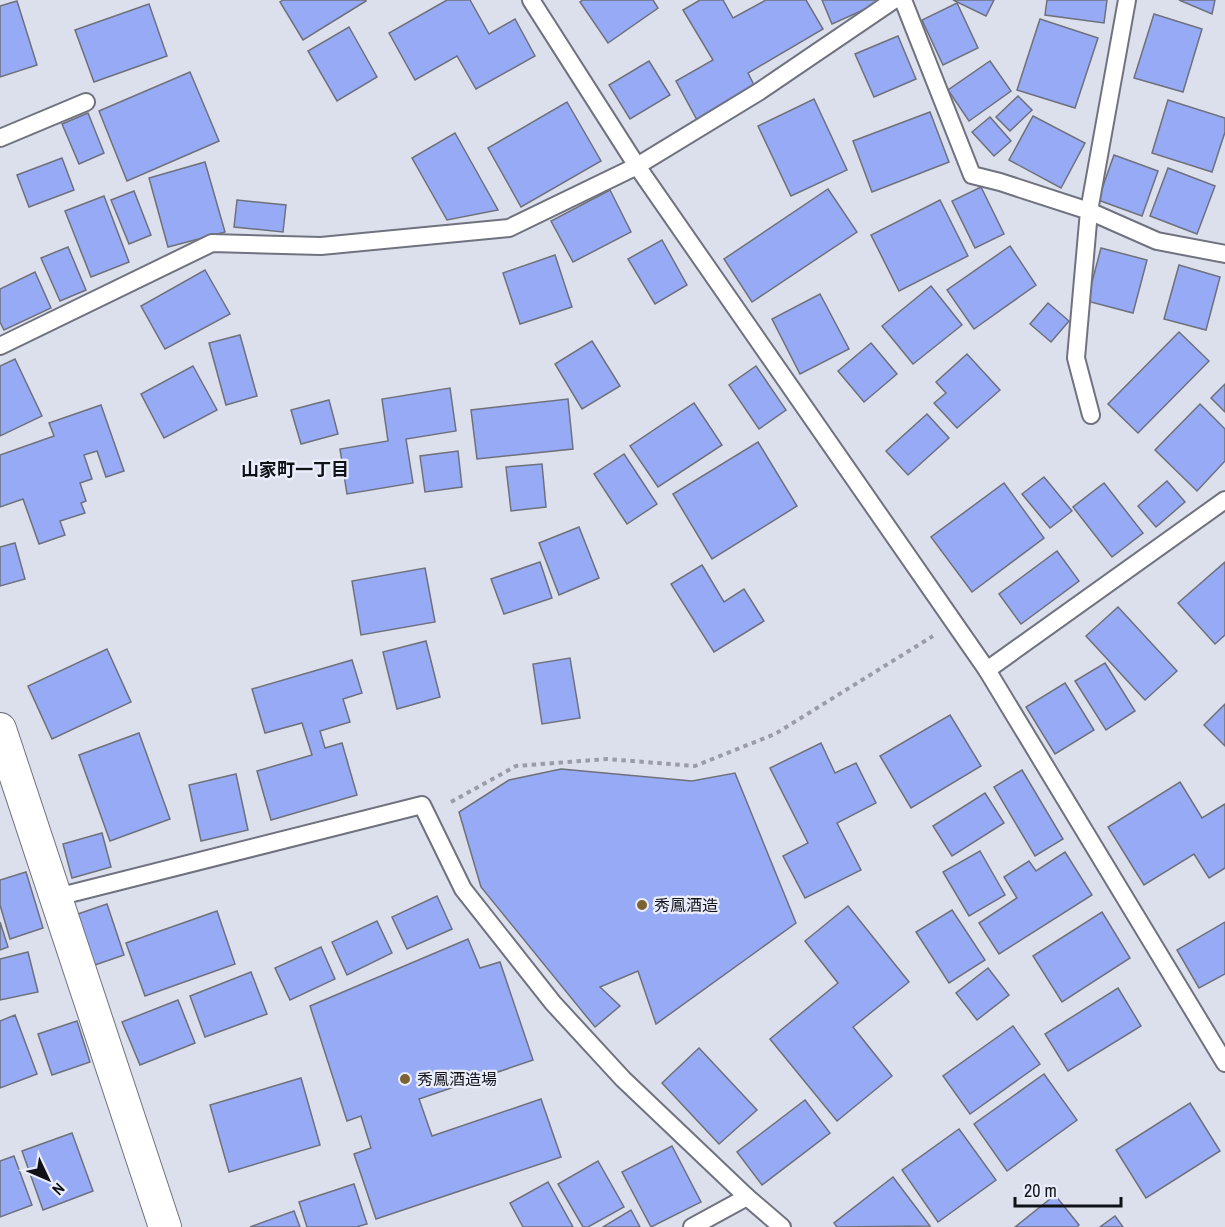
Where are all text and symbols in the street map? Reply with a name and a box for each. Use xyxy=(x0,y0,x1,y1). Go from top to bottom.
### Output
district label: 山家町一丁目 xyxy=(241,457,349,482)
place label: 秀鳳酒造 xyxy=(654,894,718,916)
marker: 秀鳳酒造 xyxy=(635,898,649,912)
place label: 秀鳳酒造場 xyxy=(417,1068,497,1090)
marker: 秀鳳酒造場 xyxy=(398,1072,412,1086)
north arrow xyxy=(18,1149,78,1209)
scale bar xyxy=(1015,1170,1122,1208)
text: N xyxy=(48,1178,70,1200)
text: 20 m xyxy=(1024,1178,1057,1203)

